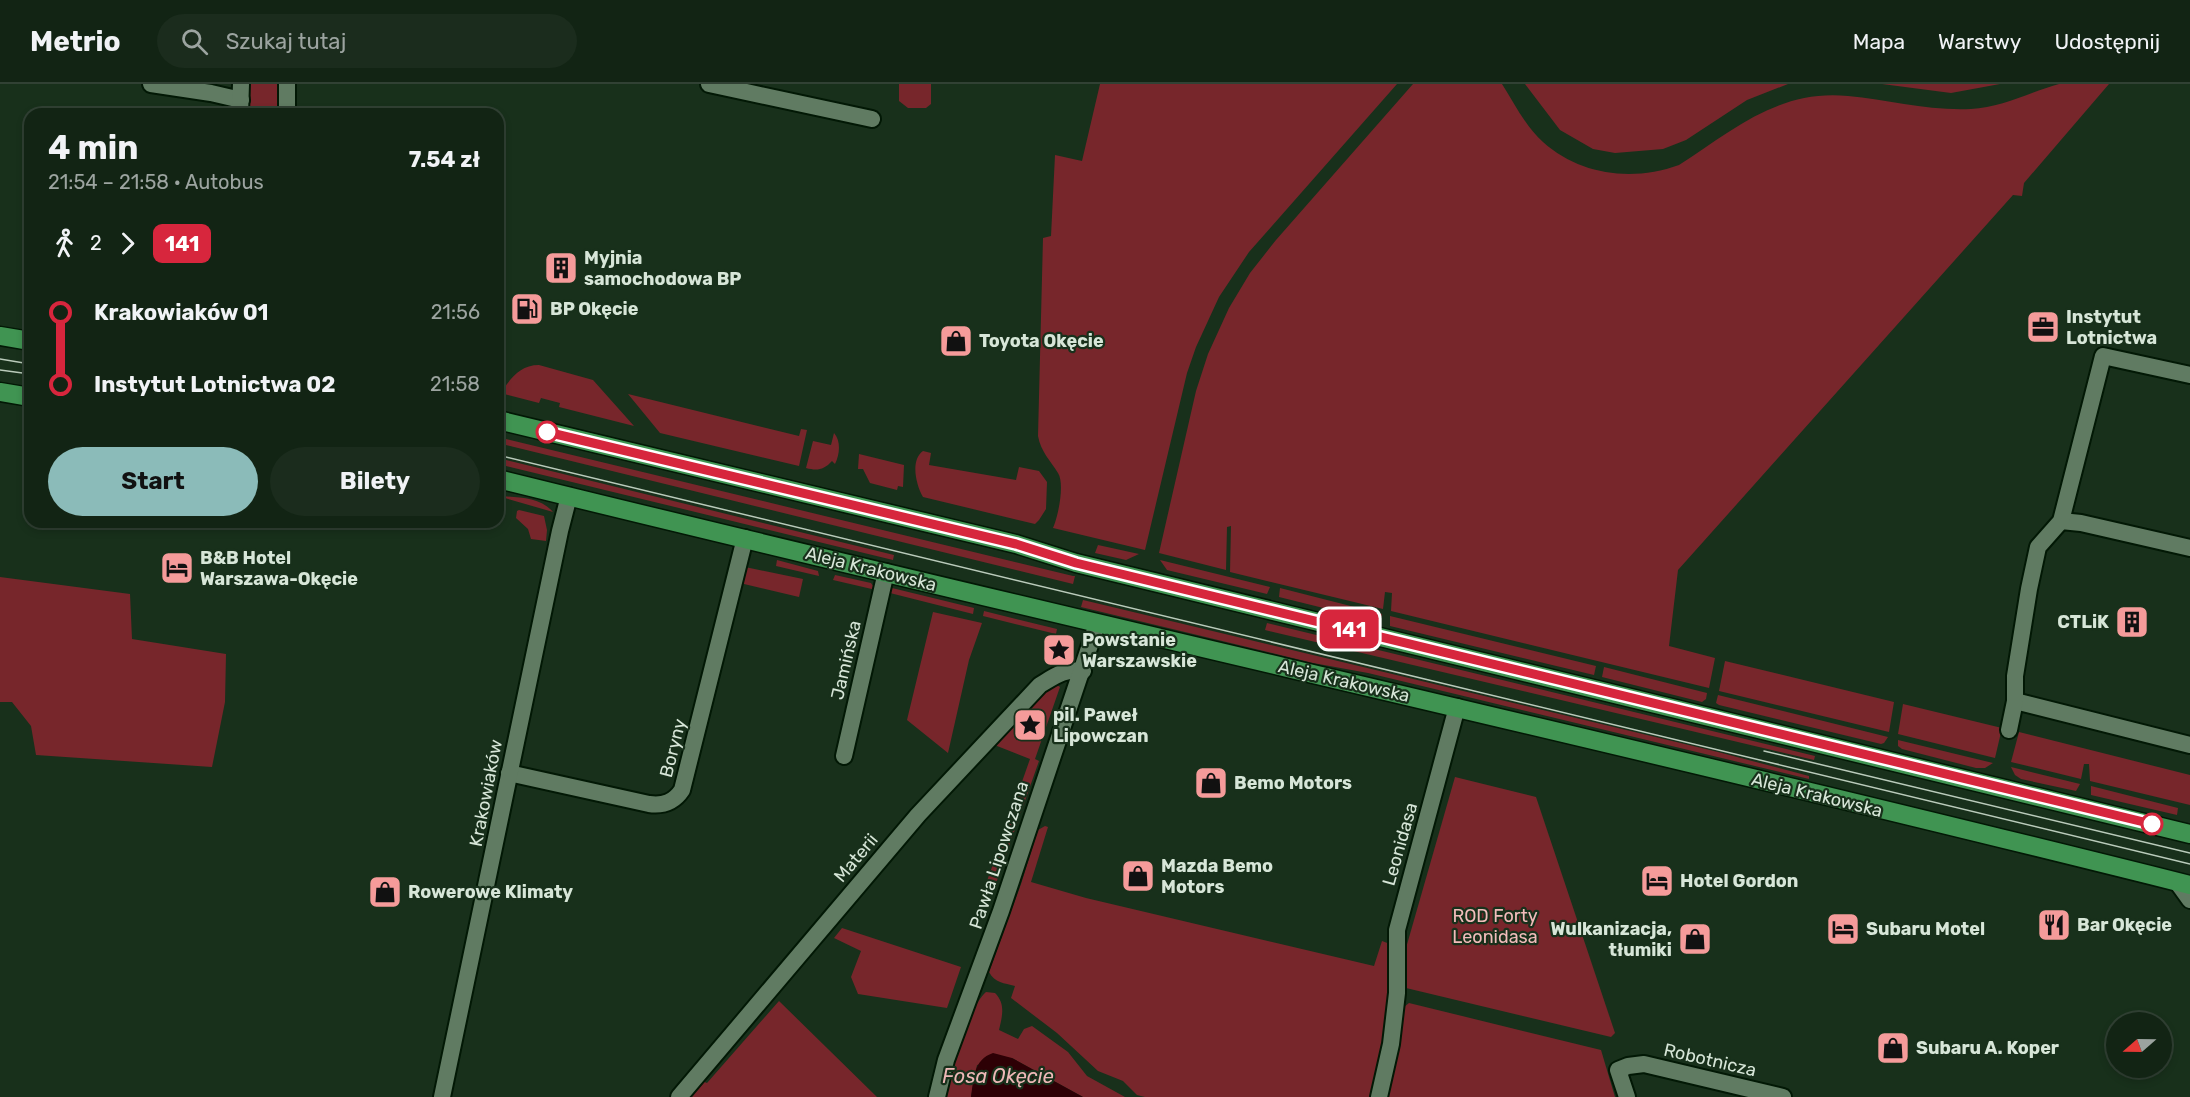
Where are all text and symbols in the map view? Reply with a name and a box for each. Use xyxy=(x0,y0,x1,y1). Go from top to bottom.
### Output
search box xyxy=(157,14,577,68)
text: Metrio xyxy=(30,25,121,58)
icon: search xyxy=(178,25,211,58)
text: Szukaj tutaj xyxy=(226,28,346,55)
text: Mapa xyxy=(1853,29,1905,54)
text: Warstwy xyxy=(1938,29,2021,54)
text: Udostępnij xyxy=(2054,29,2160,54)
text: 4 min xyxy=(48,128,138,167)
text: 7.54 zł xyxy=(409,146,480,173)
text: 21:54 – 21:58 · Autobus xyxy=(48,170,264,194)
icon: walk xyxy=(48,227,81,260)
icon: forward xyxy=(111,227,144,260)
text: 2 xyxy=(90,231,102,255)
text: 141 xyxy=(165,231,199,256)
place label: Myjnia samochodowa BP xyxy=(584,247,742,290)
building icon: Myjnia samochodowa BP xyxy=(543,250,579,286)
fuel station icon: BP Okęcie xyxy=(509,291,545,327)
place label: BP Okęcie xyxy=(550,298,639,320)
text: Krakowiaków 01 xyxy=(94,299,269,326)
text: 21:56 xyxy=(431,300,480,324)
place label: Instytut Lotnictwa xyxy=(2066,306,2157,349)
office icon: Instytut Lotnictwa xyxy=(2025,309,2061,345)
shop icon: Toyota Okęcie xyxy=(938,323,974,359)
place label: Toyota Okęcie xyxy=(979,330,1104,352)
text: Instytut Lotnictwa 02 xyxy=(94,371,336,398)
text: 21:58 xyxy=(430,372,480,396)
unlabelled marker xyxy=(536,421,558,443)
button: Start xyxy=(48,447,258,516)
button: Bilety xyxy=(270,447,480,516)
street label: Aleja Krakowska xyxy=(803,542,939,596)
place label: B&B Hotel Warszawa-Okęcie xyxy=(200,547,358,590)
hotel icon: B&B Hotel Warszawa-Okęcie xyxy=(159,550,195,586)
building icon: CTLiK xyxy=(2114,604,2150,640)
line badge: 141 xyxy=(1314,610,1384,648)
place label: CTLiK xyxy=(2057,611,2109,633)
text: 141 xyxy=(1332,617,1366,642)
street label: Jamińska xyxy=(826,618,866,702)
place label: Powstanie Warszawskie xyxy=(1082,629,1197,672)
place icon: Powstanie Warszawskie xyxy=(1041,632,1077,668)
street label: Aleja Krakowska xyxy=(1276,655,1412,707)
place label: pil. Paweł Lipowczan xyxy=(1053,704,1149,747)
place icon: pil. Paweł Lipowczan xyxy=(1012,707,1048,743)
street label: Boryny xyxy=(655,716,691,780)
street label: Krakowiaków xyxy=(465,738,507,848)
shop icon: Bemo Motors xyxy=(1193,765,1229,801)
street label: Aleja Krakowska xyxy=(1749,768,1885,822)
place label: Bemo Motors xyxy=(1234,772,1352,794)
street label: Pawła Lipowczana xyxy=(965,778,1033,932)
street label: Leonidasa xyxy=(1378,800,1422,888)
unlabelled marker xyxy=(2141,813,2163,835)
street label: Materii xyxy=(829,829,883,887)
place label: Mazda Bemo Motors xyxy=(1161,855,1273,898)
shop icon: Mazda Bemo Motors xyxy=(1120,858,1156,894)
hotel icon: Hotel Gordon xyxy=(1639,863,1675,899)
place label: Hotel Gordon xyxy=(1680,870,1798,892)
shop icon: Rowerowe Klimaty xyxy=(367,874,403,910)
place label: Rowerowe Klimaty xyxy=(408,881,573,903)
park label: ROD Forty Leonidasa xyxy=(1452,905,1538,948)
restaurant icon: Bar Okęcie xyxy=(2036,907,2072,943)
hotel icon: Subaru Motel xyxy=(1825,911,1861,947)
place label: Bar Okęcie xyxy=(2077,914,2172,936)
place label: Wulkanizacja, tłumiki xyxy=(1551,918,1672,961)
place label: Subaru Motel xyxy=(1866,918,1985,940)
shop icon: Wulkanizacja, tłumiki xyxy=(1677,921,1713,957)
north arrow xyxy=(2106,1012,2172,1078)
map controls xyxy=(2106,1012,2172,1078)
shop icon: Subaru A. Koper xyxy=(1875,1030,1911,1066)
place label: Subaru A. Koper xyxy=(1916,1037,2059,1059)
street label: Robotnicza xyxy=(1662,1039,1758,1081)
water label: Fosa Okęcie xyxy=(942,1064,1054,1088)

